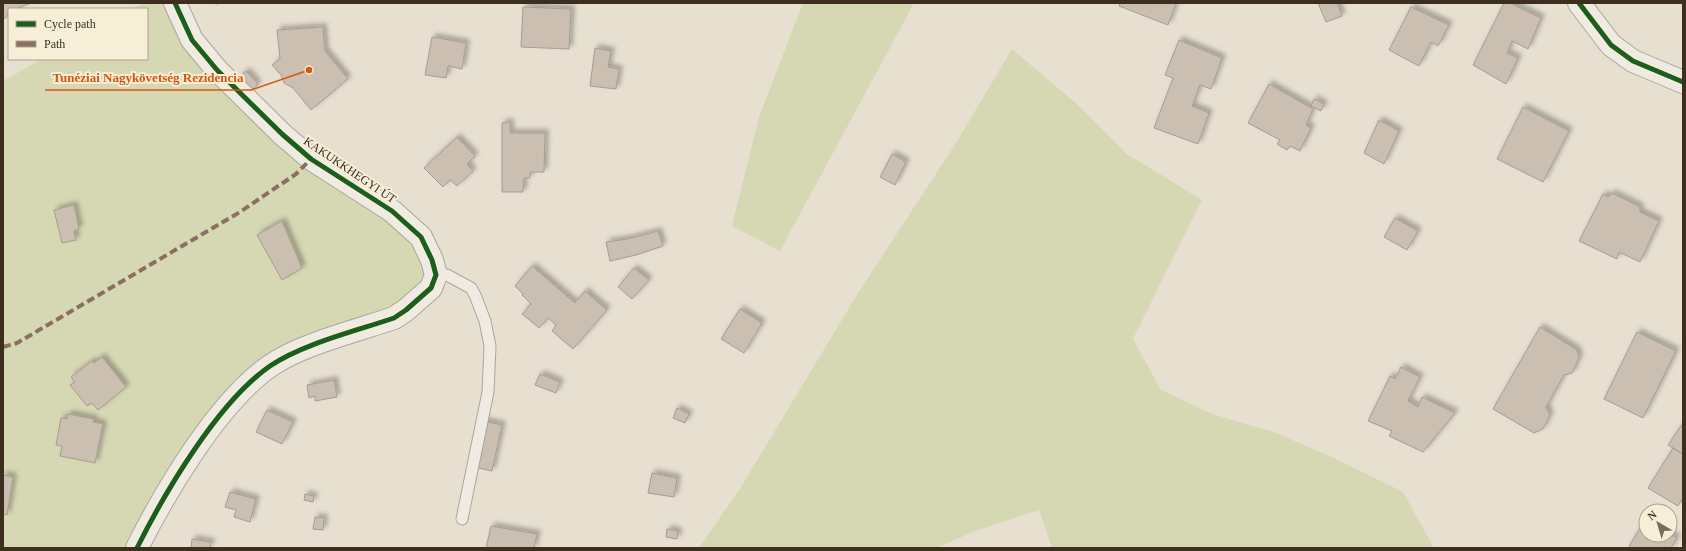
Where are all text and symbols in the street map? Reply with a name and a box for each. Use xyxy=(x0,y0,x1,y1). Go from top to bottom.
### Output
legend xyxy=(8,8,148,60)
text: Cycle path xyxy=(44,17,96,31)
text: Path xyxy=(44,37,65,51)
callout: Tunéziai Nagykövetség Rezidencia xyxy=(45,65,251,90)
text: Tunéziai Nagykövetség Rezidencia xyxy=(53,70,244,85)
street label: KAKUKKHEGYI ÚT xyxy=(301,134,399,206)
north arrow xyxy=(1638,503,1678,543)
text: N xyxy=(1645,508,1659,522)

